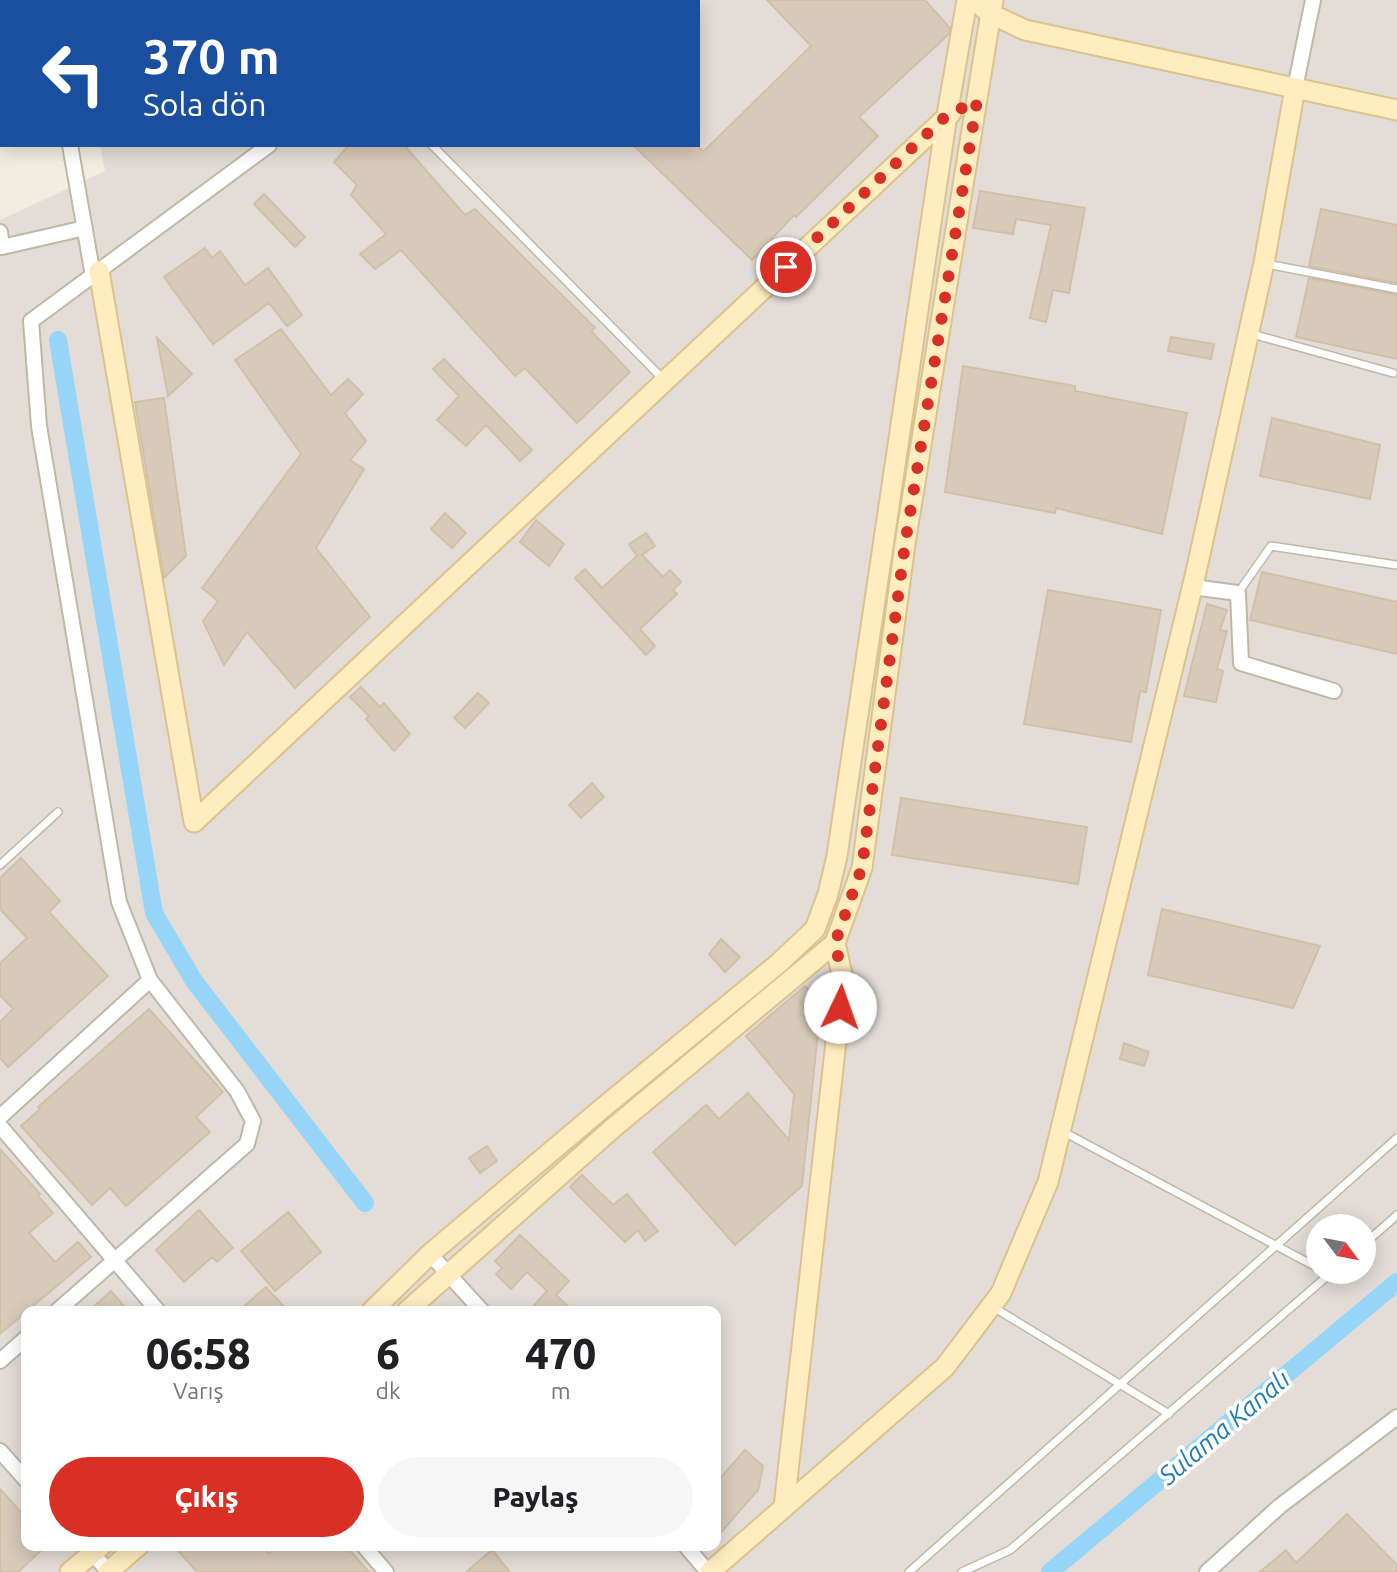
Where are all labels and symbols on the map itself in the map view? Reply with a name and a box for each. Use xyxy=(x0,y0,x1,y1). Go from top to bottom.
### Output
pin xyxy=(756,237,816,297)
position arrow xyxy=(803,970,877,1044)
north arrow xyxy=(1306,1214,1376,1284)
water label: Sulama Kanalı xyxy=(1152,1364,1295,1491)

